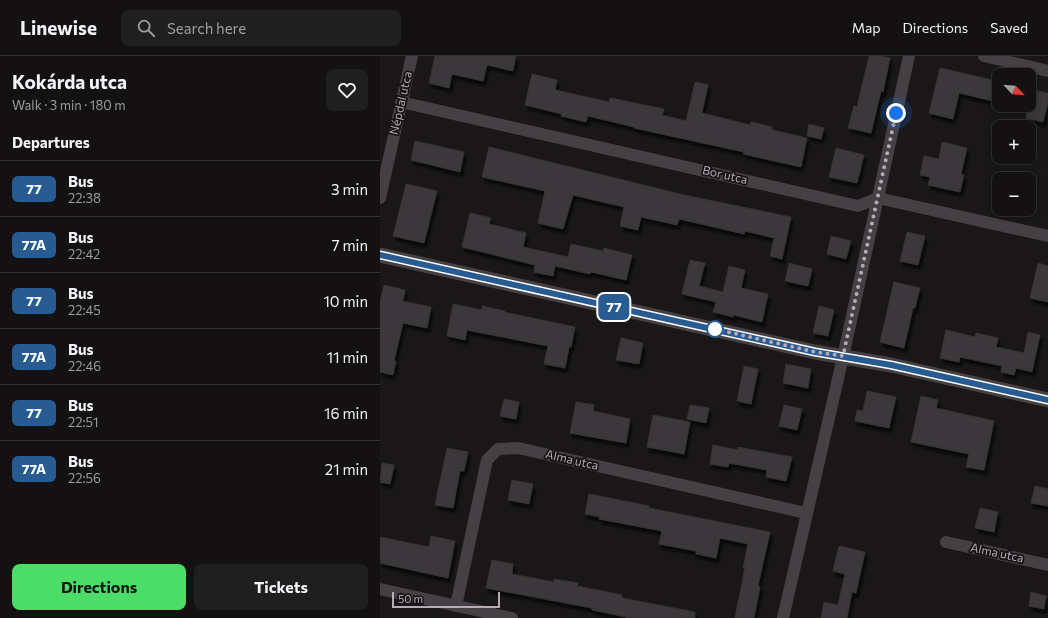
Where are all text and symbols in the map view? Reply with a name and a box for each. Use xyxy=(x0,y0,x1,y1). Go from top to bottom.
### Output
search box xyxy=(121,10,401,46)
text: Linewise xyxy=(20,16,97,39)
icon: search xyxy=(135,17,157,39)
text: Search here xyxy=(167,19,246,37)
text: Map xyxy=(852,19,881,36)
text: Directions xyxy=(903,19,968,36)
text: Saved xyxy=(990,19,1028,36)
north arrow xyxy=(992,68,1036,112)
map controls xyxy=(992,68,1036,216)
button: heart xyxy=(326,69,368,111)
text: Kokárda utca xyxy=(12,70,127,93)
street label: Népdal utca xyxy=(386,70,414,136)
text: Walk · 3 min · 180 m xyxy=(12,97,126,113)
your location xyxy=(886,103,906,123)
button: + xyxy=(992,120,1036,164)
text: Departures xyxy=(12,133,90,151)
street label: Bor utca xyxy=(701,162,749,186)
text: Bus xyxy=(68,172,93,190)
button: − xyxy=(992,172,1036,216)
text: 77 xyxy=(26,180,42,197)
text: 3 min xyxy=(331,180,368,198)
text: 22:38 xyxy=(68,190,101,206)
text: Bus xyxy=(68,228,93,246)
text: 77A xyxy=(22,236,46,253)
text: 7 min xyxy=(332,236,368,254)
text: 22:42 xyxy=(68,246,100,262)
text: Bus xyxy=(68,284,93,302)
text: 77 xyxy=(26,292,42,309)
text: 10 min xyxy=(323,292,368,310)
line badge: 77 xyxy=(596,294,632,320)
text: 77 xyxy=(606,298,622,315)
text: 22:45 xyxy=(68,302,101,318)
unlabelled marker xyxy=(706,320,724,338)
text: Bus xyxy=(68,340,93,358)
text: 77A xyxy=(22,348,46,365)
text: 11 min xyxy=(327,348,368,366)
text: 22:46 xyxy=(68,358,101,374)
text: Bus xyxy=(68,396,93,414)
text: 77 xyxy=(26,404,42,421)
text: 16 min xyxy=(324,404,368,422)
text: 22:51 xyxy=(68,414,99,430)
street label: Alma utca xyxy=(544,446,600,472)
text: Bus xyxy=(68,452,93,470)
text: 77A xyxy=(22,460,46,477)
text: 21 min xyxy=(325,460,368,478)
text: 22:56 xyxy=(68,470,101,486)
street label: Alma utca xyxy=(969,540,1025,564)
button: Directions xyxy=(12,564,186,610)
button: Tickets xyxy=(194,564,368,610)
scale bar xyxy=(392,590,500,609)
text: 50 m xyxy=(398,592,423,605)

